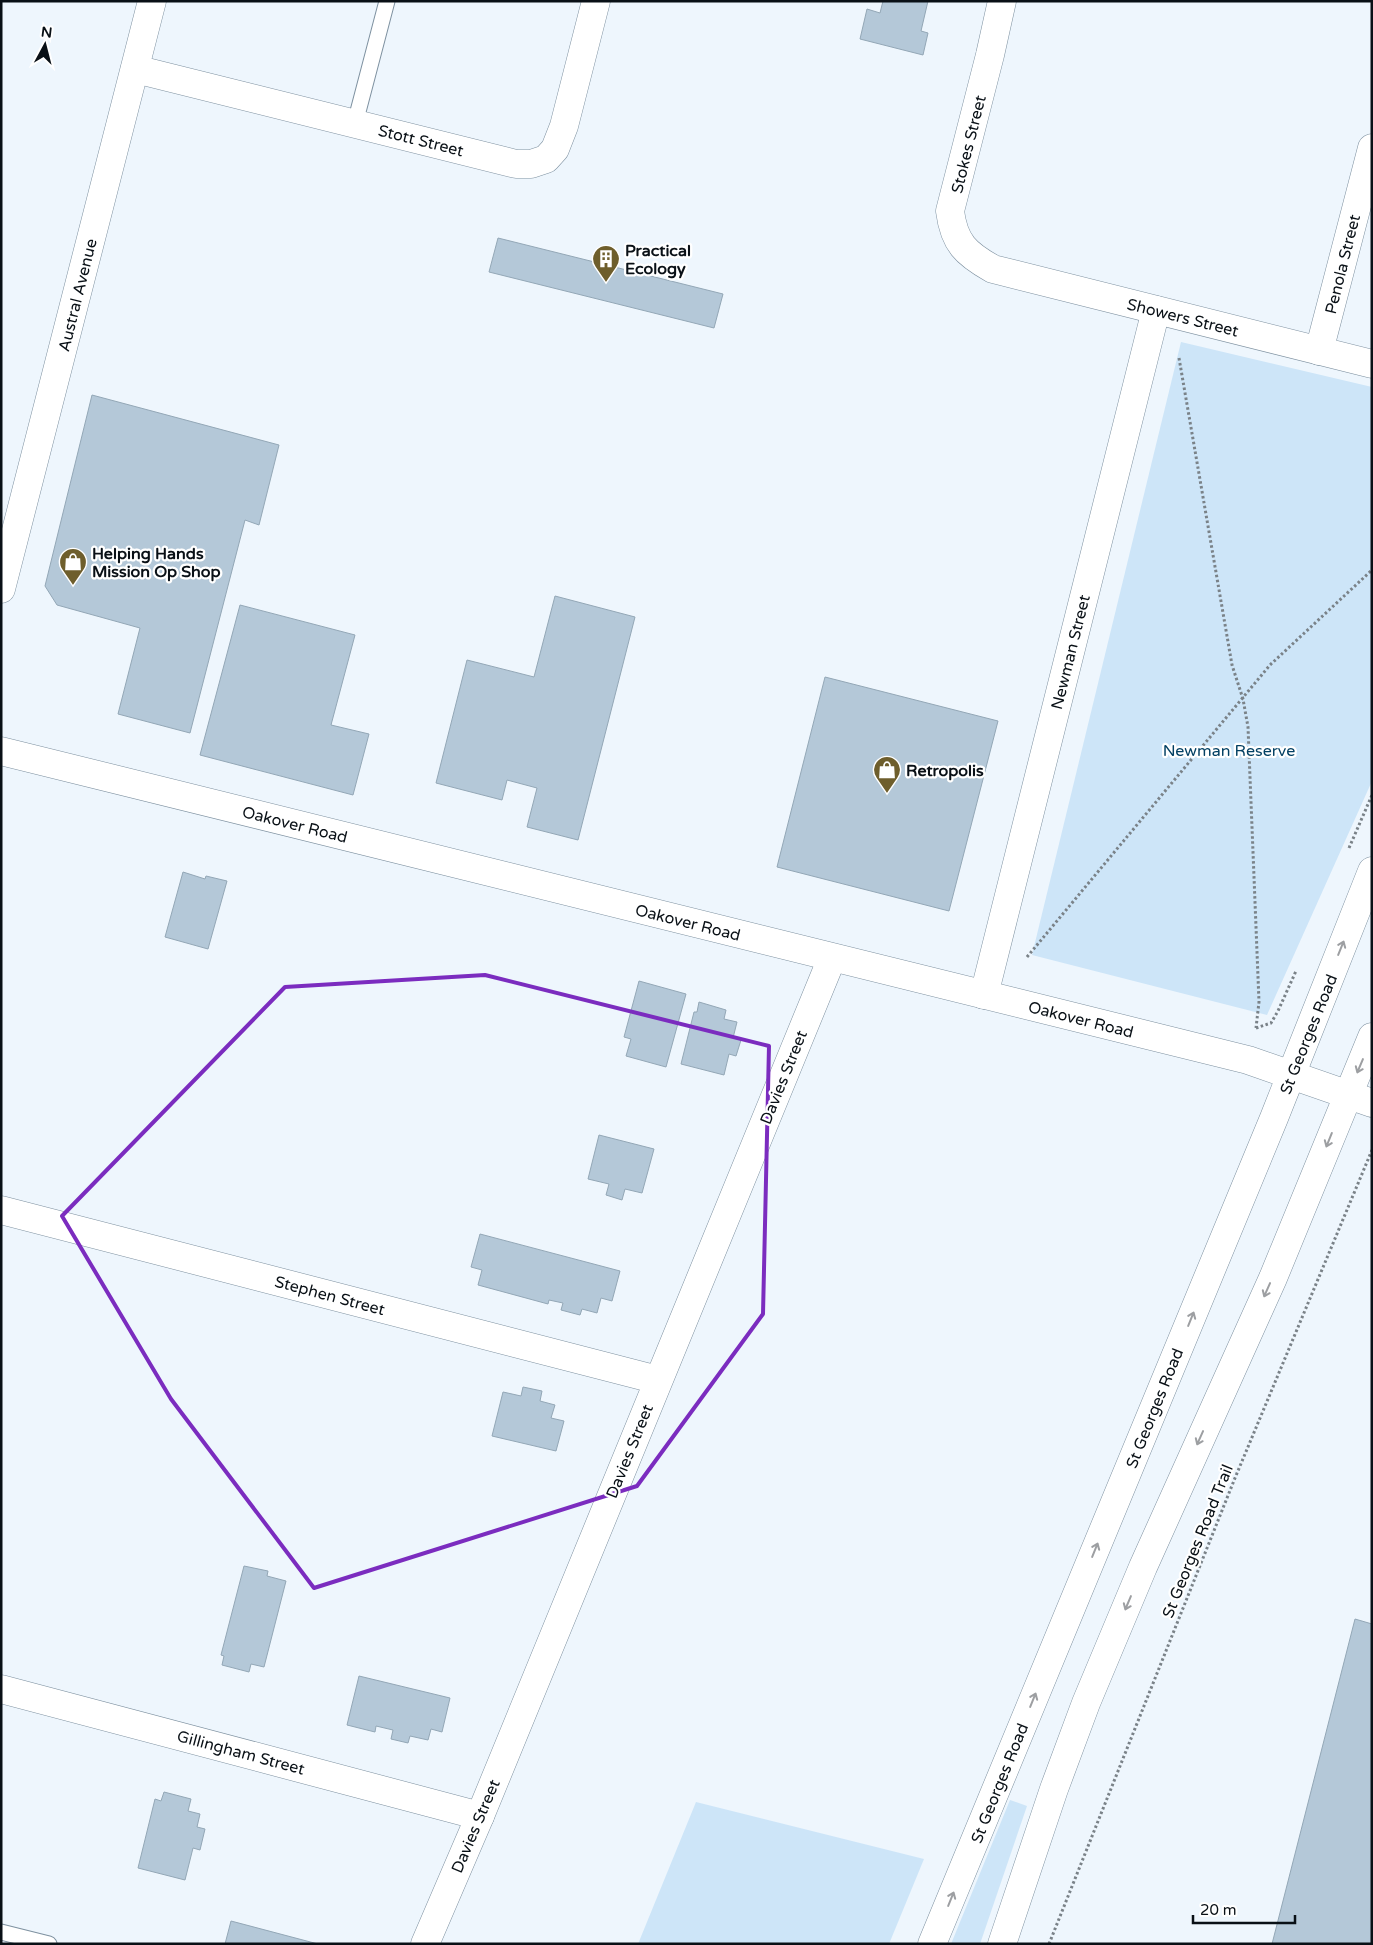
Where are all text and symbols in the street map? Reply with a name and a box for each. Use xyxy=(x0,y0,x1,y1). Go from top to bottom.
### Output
north arrow xyxy=(20,20,70,70)
text: N xyxy=(40,23,53,42)
street label: Stokes Street xyxy=(947,93,991,195)
street label: Stott Street xyxy=(376,121,466,161)
street label: Penola Street xyxy=(1321,212,1365,316)
street label: Austral Avenue xyxy=(54,237,102,354)
place label: Practical Ecology xyxy=(625,241,691,279)
building icon: Practical Ecology xyxy=(591,244,621,283)
street label: Showers Street xyxy=(1125,294,1241,342)
place label: Helping Hands Mission Op Shop xyxy=(92,544,221,582)
shop icon: Helping Hands Mission Op Shop xyxy=(58,547,88,586)
street label: Newman Street xyxy=(1047,593,1095,712)
park label: Newman Reserve xyxy=(1163,741,1295,761)
shop icon: Retropolis xyxy=(872,755,902,794)
place label: Retropolis xyxy=(906,761,984,781)
street label: Oakover Road xyxy=(240,802,350,848)
street label: Oakover Road xyxy=(633,900,743,946)
one-way arrow xyxy=(1337,941,1347,956)
street label: St Georges Road xyxy=(1276,971,1342,1097)
street label: Oakover Road xyxy=(1026,997,1136,1043)
street label: Davies Street xyxy=(756,1027,812,1127)
one-way arrow xyxy=(1354,1058,1364,1073)
one-way arrow xyxy=(1324,1132,1334,1147)
street label: Stephen Street xyxy=(273,1272,387,1320)
one-way arrow xyxy=(1262,1282,1272,1297)
one-way arrow xyxy=(1186,1312,1196,1327)
street label: St Georges Road xyxy=(1122,1345,1188,1471)
street label: Davies Street xyxy=(602,1401,658,1501)
one-way arrow xyxy=(1195,1430,1205,1445)
street label: St Georges Road Trail xyxy=(1158,1462,1238,1621)
one-way arrow xyxy=(1091,1543,1101,1558)
one-way arrow xyxy=(1123,1595,1133,1610)
one-way arrow xyxy=(1029,1693,1038,1708)
street label: St Georges Road xyxy=(967,1720,1033,1846)
street label: Gillingham Street xyxy=(175,1726,307,1780)
street label: Davies Street xyxy=(447,1777,505,1876)
one-way arrow xyxy=(947,1892,956,1907)
scale bar xyxy=(1193,1892,1296,1924)
text: 20 m xyxy=(1200,1901,1237,1919)

